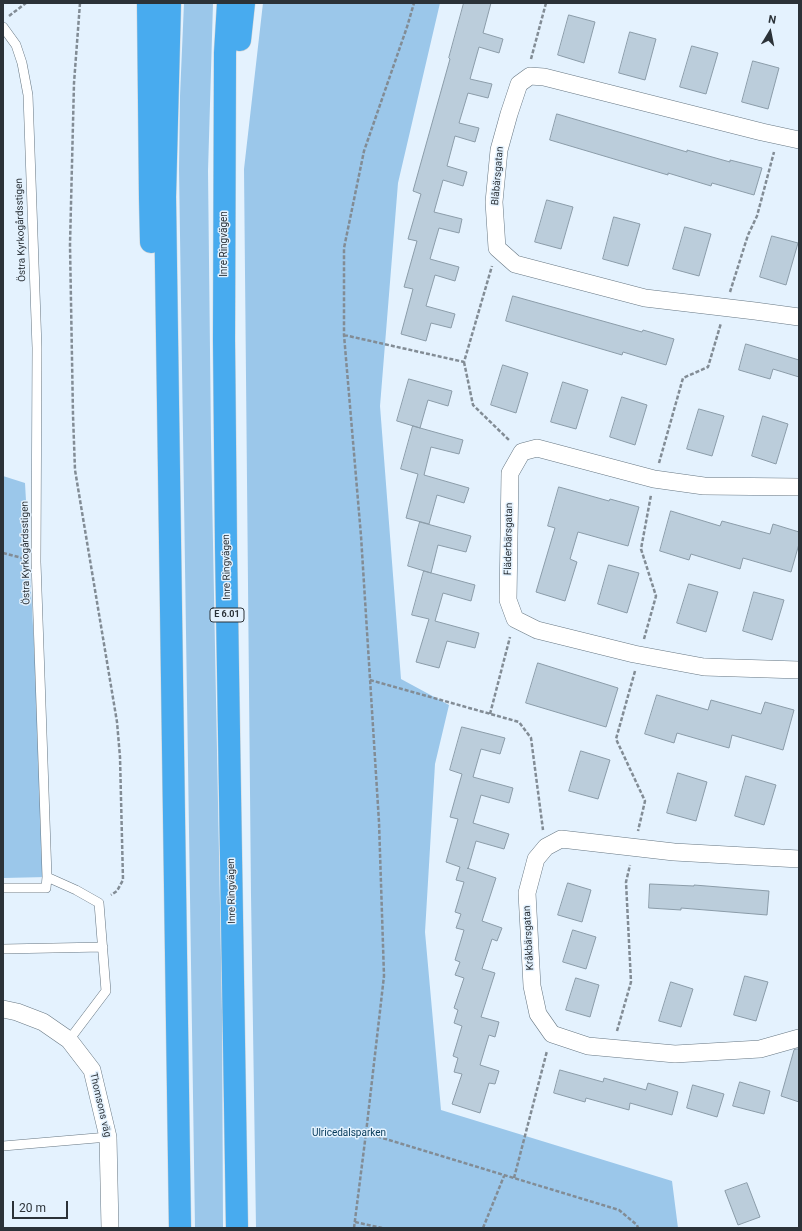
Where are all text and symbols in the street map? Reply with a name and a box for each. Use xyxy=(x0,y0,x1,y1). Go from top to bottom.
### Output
north arrow xyxy=(750,12,790,52)
text: N xyxy=(767,13,777,27)
street label: Blåbärsgatan xyxy=(489,146,507,206)
street label: Östra Kyrkogårdsstigen xyxy=(13,178,29,282)
street label: Inre Ringvägen xyxy=(218,211,230,277)
street label: Östra Kyrkogårdsstigen xyxy=(19,501,33,605)
street label: Fläderbärsgatan xyxy=(502,503,516,575)
street label: Inre Ringvägen xyxy=(220,534,234,600)
road number: E 6.01 xyxy=(210,608,244,622)
street label: Inre Ringvägen xyxy=(225,858,239,924)
street label: Kråkbärsgatan xyxy=(521,905,537,971)
street label: Thomsons väg xyxy=(87,1072,113,1138)
park label: Ulricedalsparken xyxy=(312,1127,386,1139)
scale bar xyxy=(14,1193,70,1219)
text: 20 m xyxy=(19,1201,46,1215)

